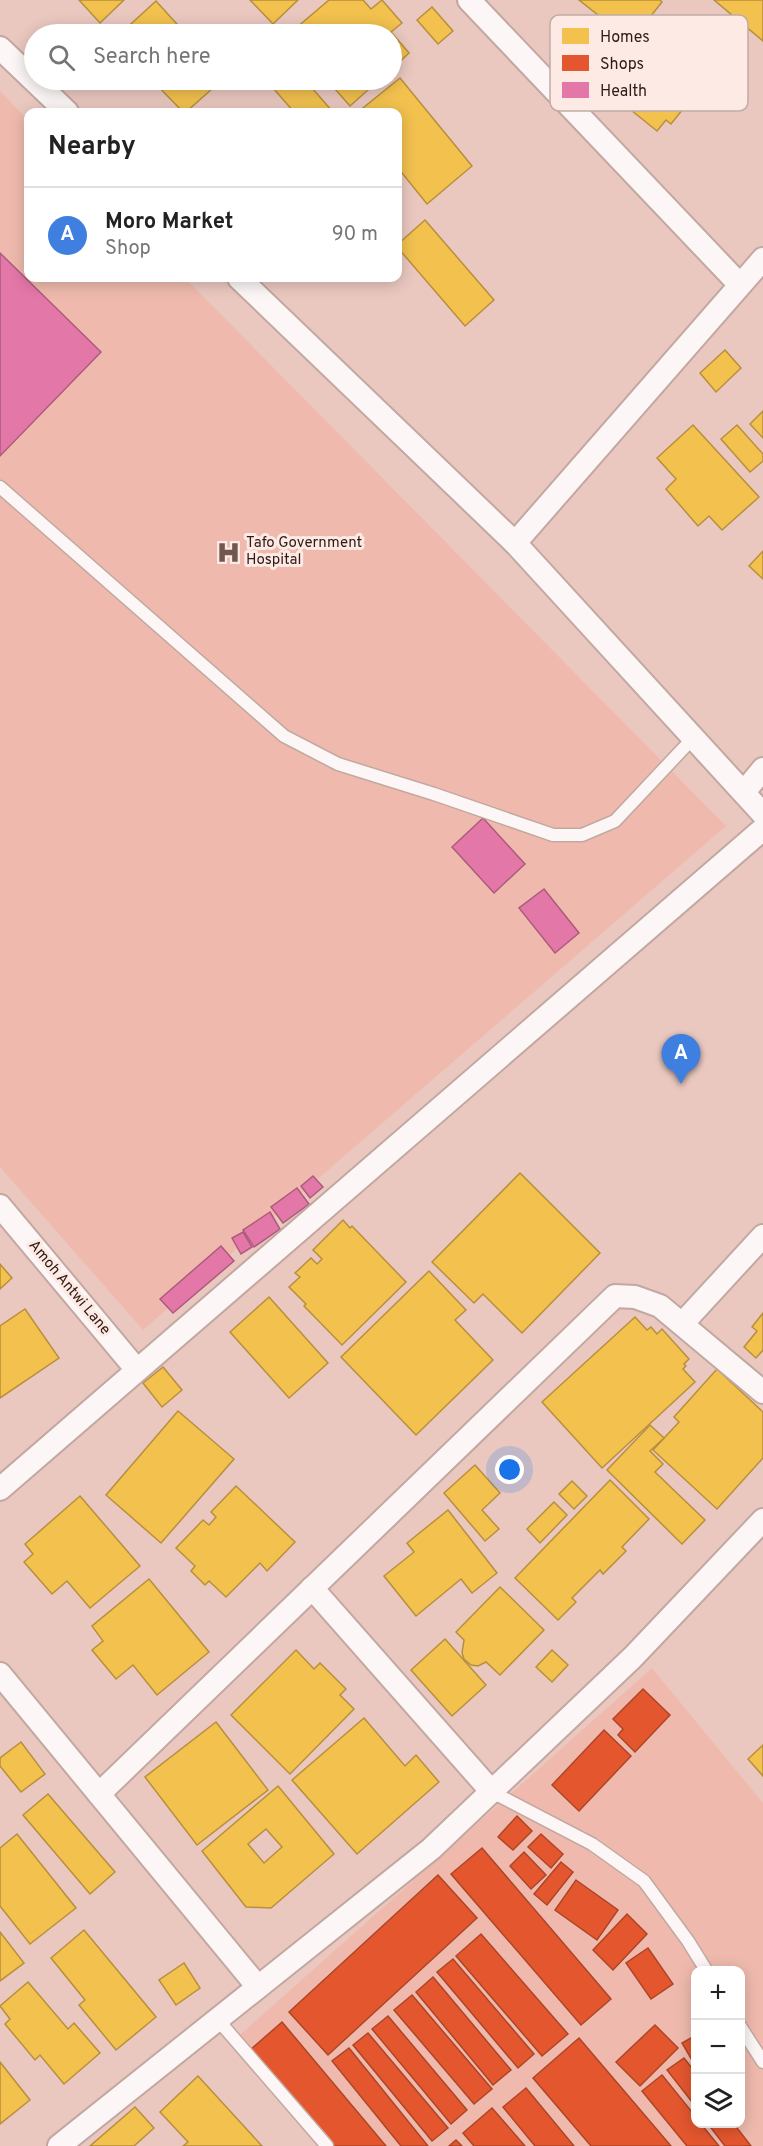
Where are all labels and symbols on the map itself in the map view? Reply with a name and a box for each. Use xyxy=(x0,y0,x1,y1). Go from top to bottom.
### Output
legend xyxy=(550,15,748,111)
text: Homes xyxy=(600,28,650,48)
text: Shops xyxy=(600,55,644,75)
text: Health xyxy=(600,82,647,102)
place label: Tafo Government Hospital xyxy=(246,534,362,570)
hospital icon: Tafo Government Hospital xyxy=(215,539,241,565)
pin: A xyxy=(662,1034,700,1084)
street label: Amoh Antwi Lane xyxy=(24,1237,114,1339)
your location xyxy=(495,1455,524,1484)

